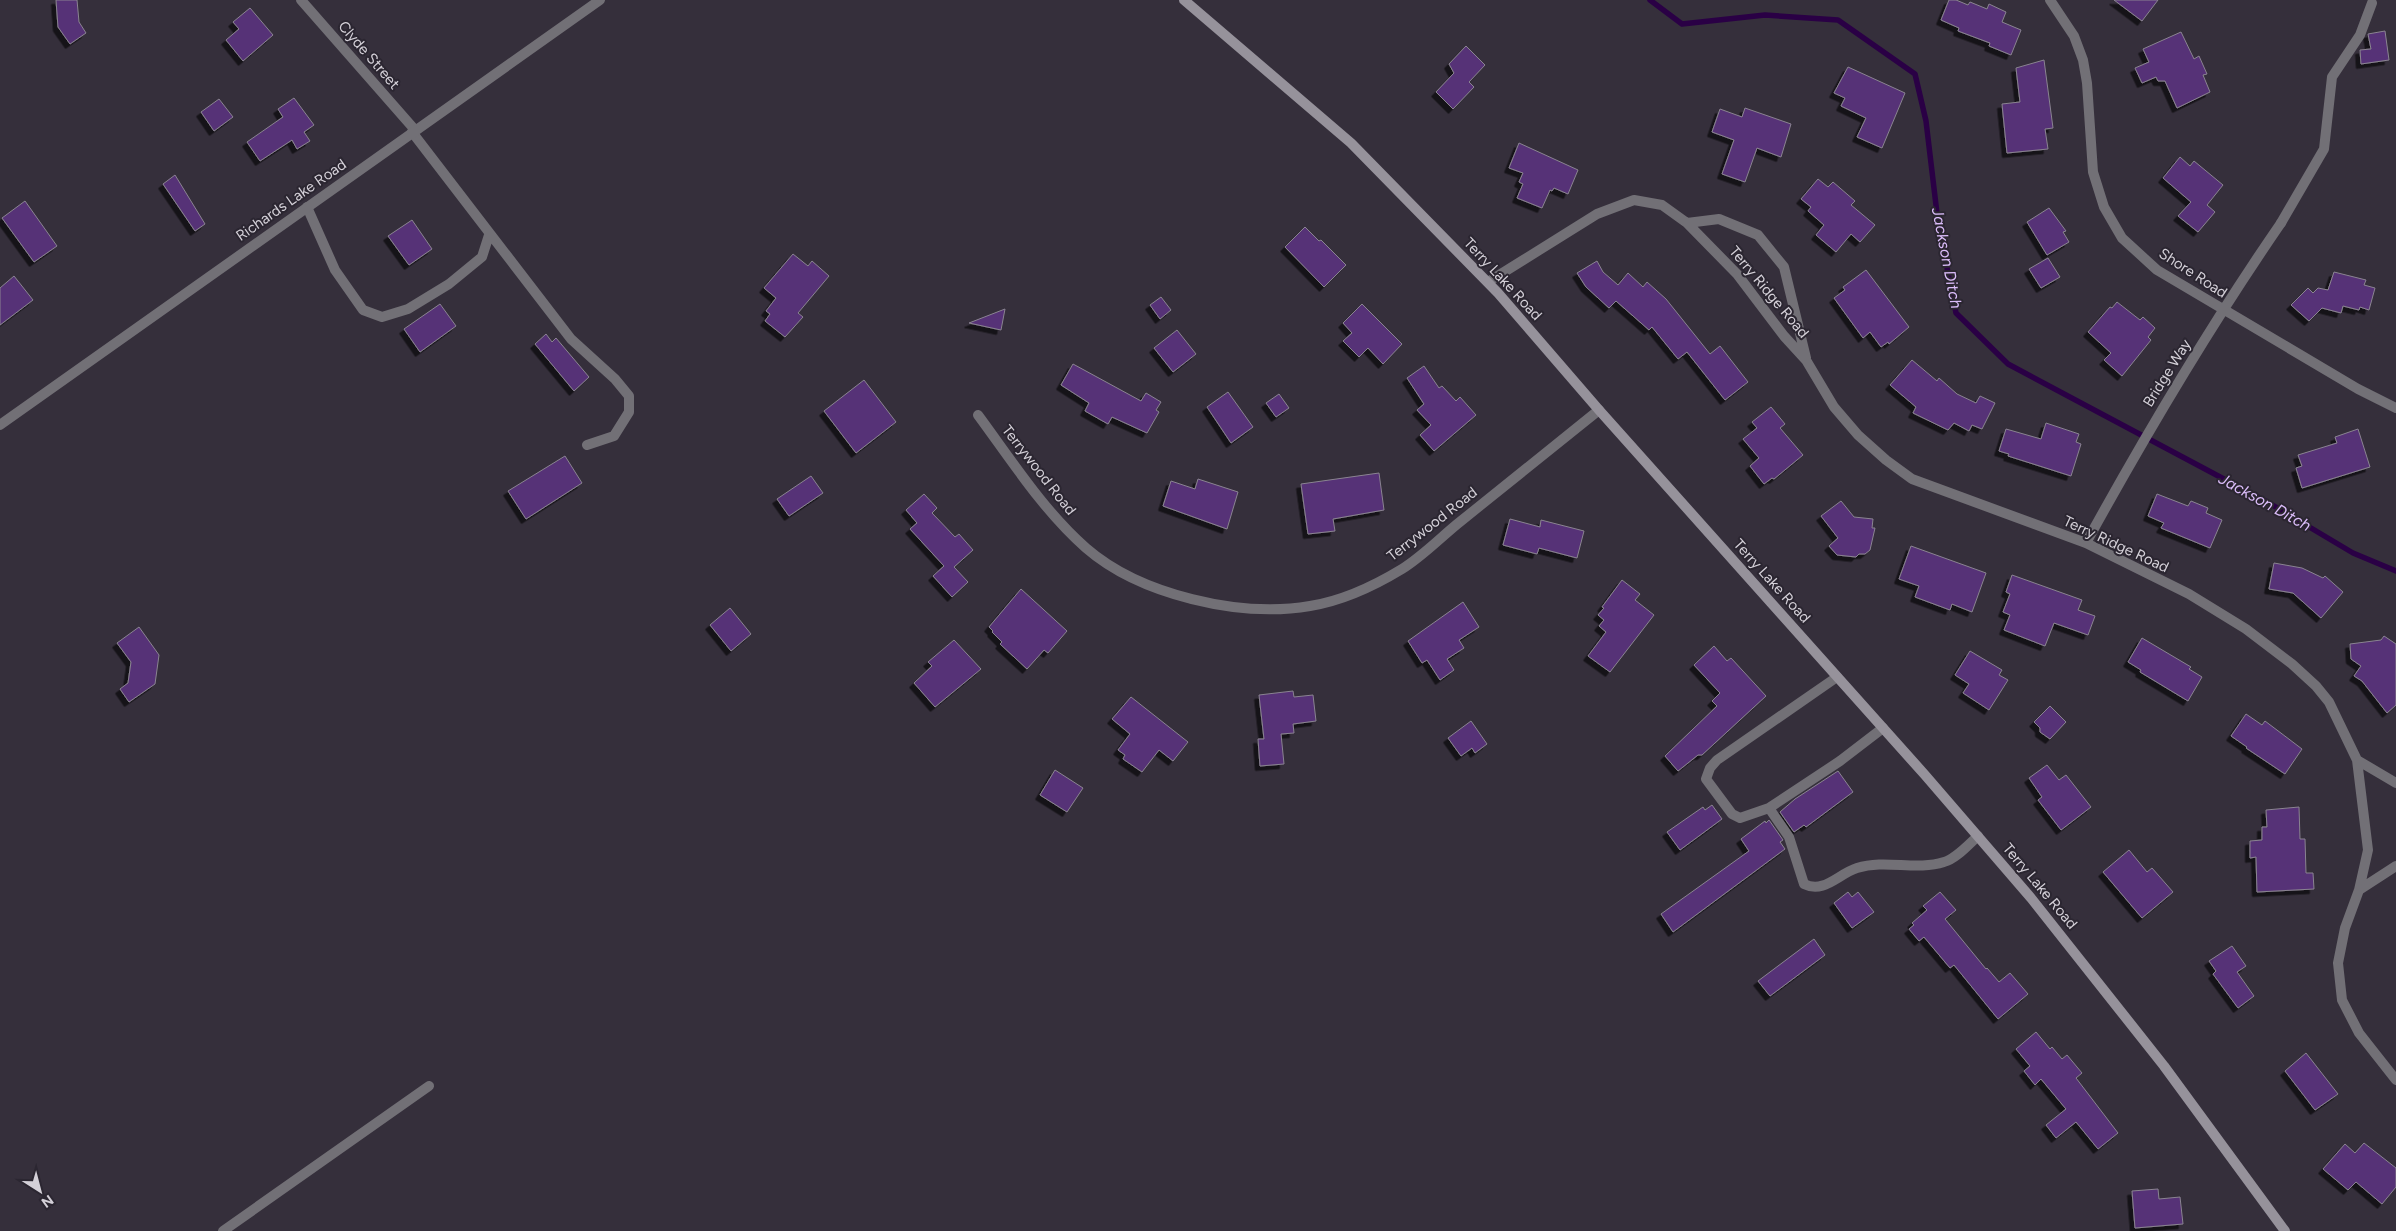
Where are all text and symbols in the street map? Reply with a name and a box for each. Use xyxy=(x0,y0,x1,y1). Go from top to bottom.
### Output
street label: Clyde Street xyxy=(334,17,404,93)
street label: Richards Lake Road xyxy=(232,155,350,245)
water label: Jackson Ditch xyxy=(1928,205,1966,310)
street label: Terry Lake Road xyxy=(1460,234,1546,324)
street label: Terry Ridge Road xyxy=(1725,242,1813,342)
street label: Shore Road xyxy=(2155,244,2231,302)
street label: Bridge Way xyxy=(2139,336,2195,410)
street label: Terrywood Road xyxy=(998,421,1080,519)
water label: Jackson Ditch xyxy=(2215,468,2314,535)
street label: Terrywood Road xyxy=(1383,483,1481,565)
street label: Terry Ridge Road xyxy=(2060,512,2172,576)
street label: Terry Lake Road xyxy=(1730,535,1814,627)
street label: Terry Lake Road xyxy=(1999,840,2081,932)
north arrow xyxy=(15,1166,65,1216)
text: N xyxy=(38,1191,57,1211)

